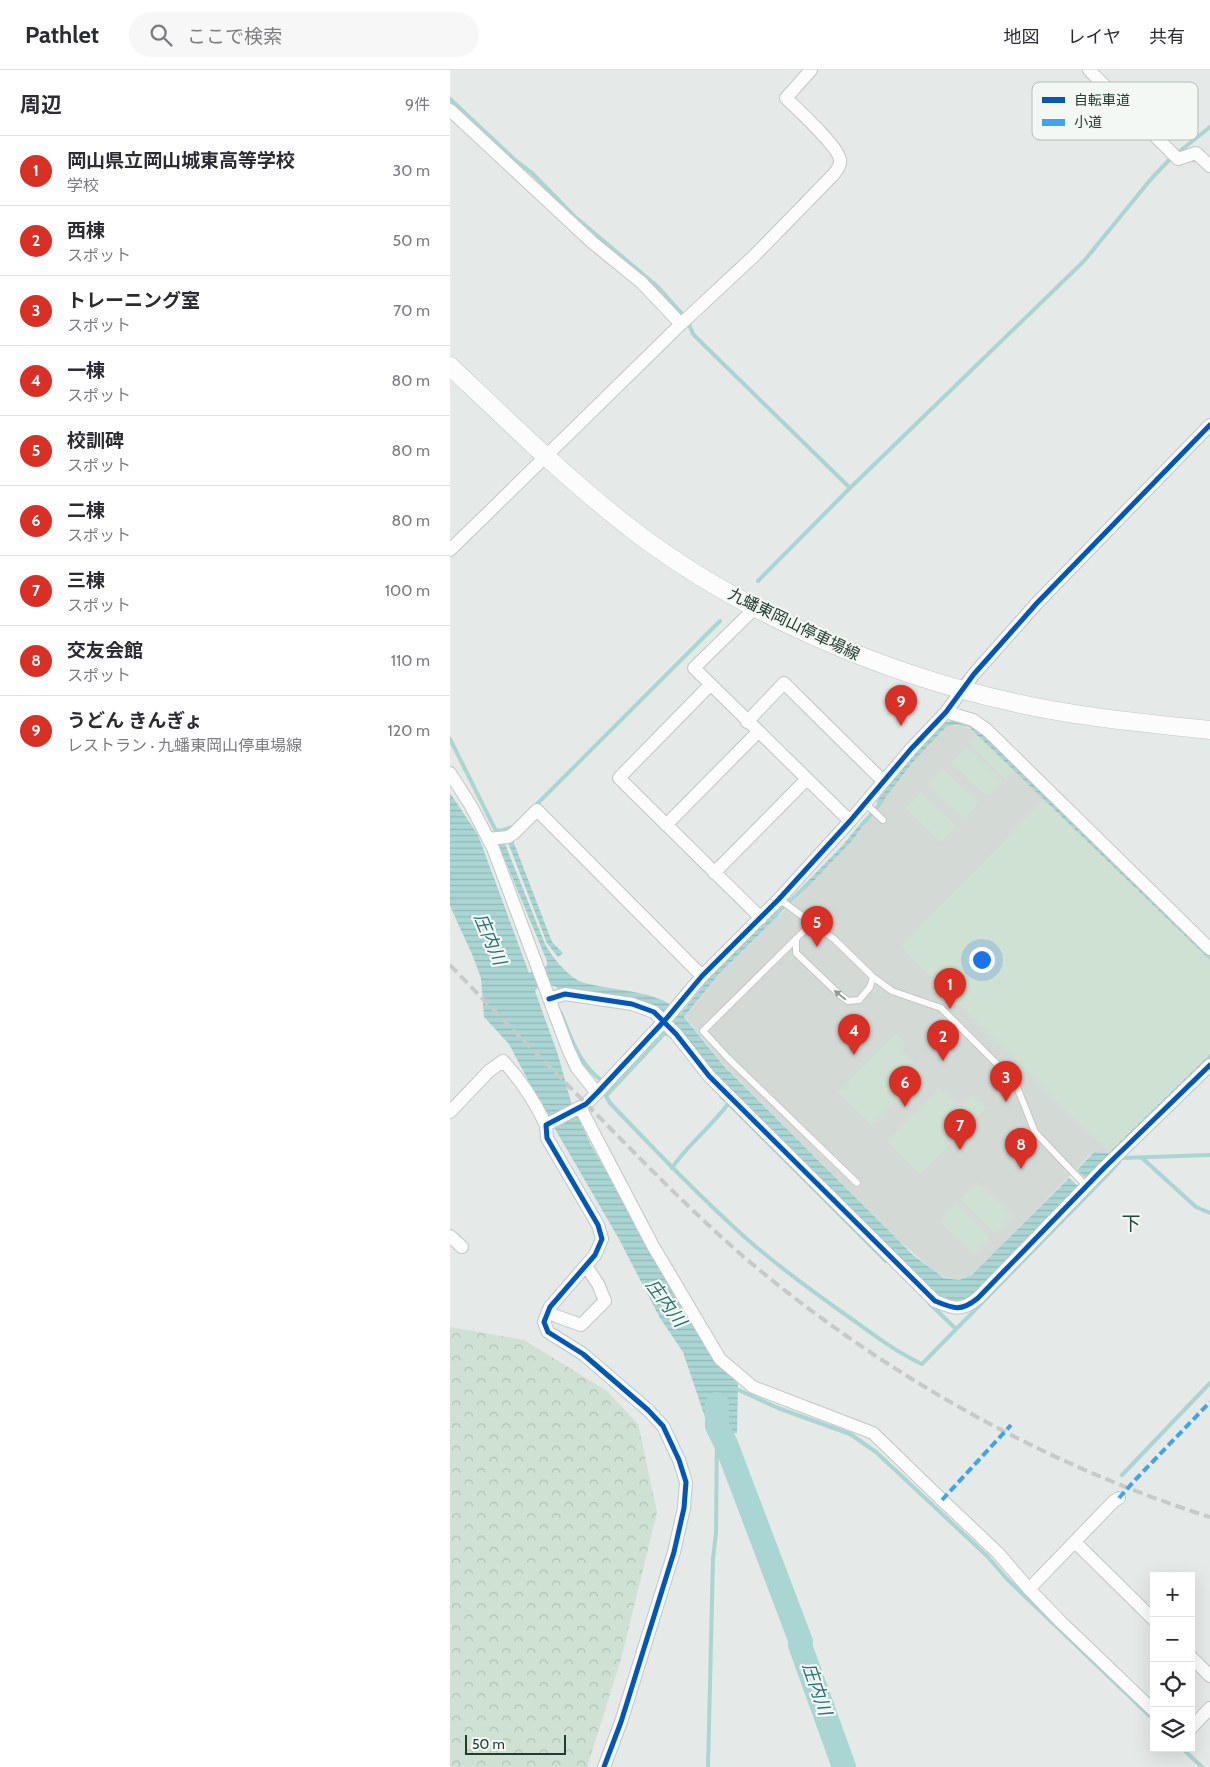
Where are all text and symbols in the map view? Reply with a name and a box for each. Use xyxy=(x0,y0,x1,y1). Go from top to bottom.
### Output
search box xyxy=(129,12,479,57)
text: Pathlet xyxy=(25,20,99,49)
icon: search xyxy=(147,21,175,49)
text: ここで検索 xyxy=(187,25,282,48)
text: 地図 xyxy=(1004,26,1040,48)
text: レイヤ xyxy=(1068,26,1121,48)
text: 共有 xyxy=(1149,26,1185,48)
legend xyxy=(1032,82,1198,140)
text: 自転車道 xyxy=(1074,91,1130,109)
text: 周辺 xyxy=(20,92,62,117)
text: 9件 xyxy=(405,95,430,114)
text: 小道 xyxy=(1074,113,1102,131)
text: 岡山県立岡山城東高等学校 xyxy=(67,149,295,172)
text: 1 xyxy=(33,161,39,180)
text: 30 m xyxy=(393,161,430,180)
text: 学校 xyxy=(67,176,99,195)
text: 西棟 xyxy=(67,219,105,242)
text: 2 xyxy=(32,231,40,250)
text: 50 m xyxy=(393,231,430,250)
text: スポット xyxy=(67,246,131,265)
text: トレーニング室 xyxy=(67,289,200,312)
text: 3 xyxy=(32,301,40,320)
text: 70 m xyxy=(393,301,430,320)
text: スポット xyxy=(67,316,131,335)
text: 一棟 xyxy=(67,359,105,382)
text: 4 xyxy=(31,371,41,390)
text: 80 m xyxy=(392,371,430,390)
text: スポット xyxy=(67,386,131,405)
text: 校訓碑 xyxy=(67,429,124,452)
text: 5 xyxy=(32,441,40,460)
text: 80 m xyxy=(392,441,430,460)
text: スポット xyxy=(67,456,131,475)
text: 二棟 xyxy=(67,499,105,522)
text: 6 xyxy=(32,511,41,530)
text: 80 m xyxy=(392,511,430,530)
text: スポット xyxy=(67,526,131,545)
text: 三棟 xyxy=(67,569,105,592)
text: 7 xyxy=(32,581,40,600)
text: 100 m xyxy=(385,581,430,600)
street label: 九蟠東岡山停車場線 xyxy=(725,584,863,664)
text: スポット xyxy=(67,596,131,615)
text: 交友会館 xyxy=(67,639,143,662)
text: 8 xyxy=(31,651,41,670)
text: 110 m xyxy=(391,651,430,670)
text: スポット xyxy=(67,666,131,685)
pin: 9 xyxy=(885,685,917,726)
text: うどん きんぎょ xyxy=(67,709,203,732)
text: 9 xyxy=(32,721,41,740)
text: 120 m xyxy=(388,721,430,740)
text: レストラン · 九蟠東岡山停車場線 xyxy=(67,736,302,755)
pin: 5 xyxy=(801,906,833,947)
water label: 庄内川 xyxy=(469,910,511,970)
your location xyxy=(969,947,995,973)
pin: 1 xyxy=(934,968,966,1009)
one-way arrow xyxy=(834,989,847,1000)
pin: 4 xyxy=(838,1014,870,1055)
pin: 2 xyxy=(927,1020,959,1061)
pin: 3 xyxy=(990,1061,1022,1102)
pin: 6 xyxy=(889,1066,921,1107)
pin: 7 xyxy=(944,1109,976,1150)
pin: 8 xyxy=(1005,1128,1037,1169)
district label: 下 xyxy=(1121,1212,1141,1235)
water label: 庄内川 xyxy=(641,1275,692,1333)
map controls xyxy=(1150,1572,1195,1752)
button: + xyxy=(1150,1572,1195,1617)
button: − xyxy=(1150,1617,1195,1662)
water label: 庄内川 xyxy=(798,1660,837,1720)
button: locate xyxy=(1150,1662,1195,1707)
button: layers xyxy=(1150,1707,1195,1752)
scale bar xyxy=(465,1732,566,1755)
text: 50 m xyxy=(472,1735,505,1753)

